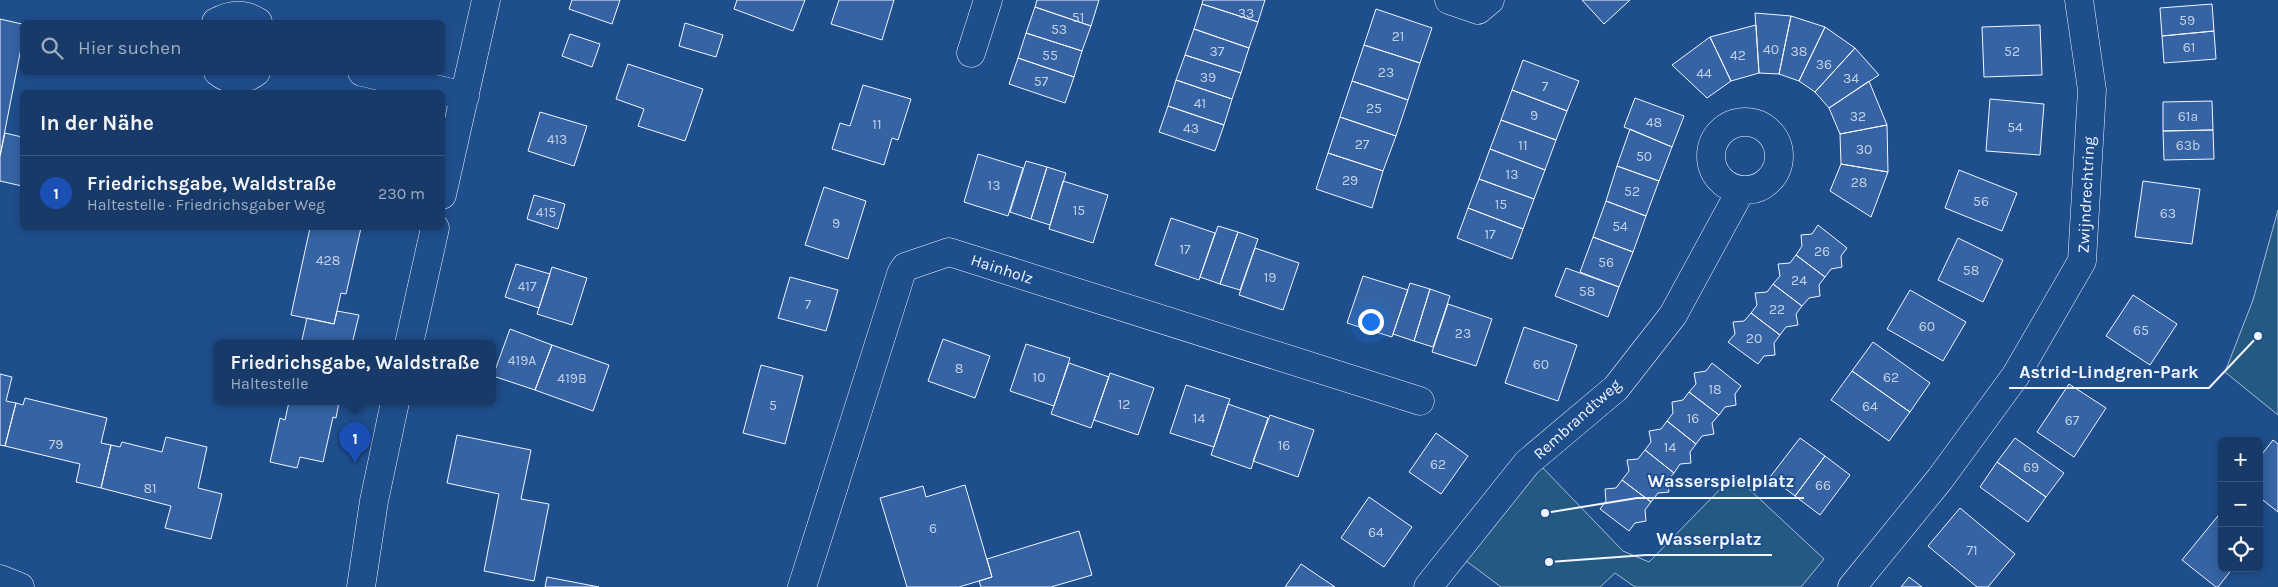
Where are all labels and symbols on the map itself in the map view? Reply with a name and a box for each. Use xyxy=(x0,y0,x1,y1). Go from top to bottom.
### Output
house number: 33 xyxy=(1238,5,1254,22)
house number: 51 xyxy=(1072,9,1084,26)
house number: 59 xyxy=(2179,12,2195,29)
house number: 53 xyxy=(1051,21,1067,38)
house number: 21 xyxy=(1392,28,1404,45)
house number: 61 xyxy=(2183,39,2195,56)
house number: 40 xyxy=(1763,41,1779,58)
house number: 37 xyxy=(1210,43,1225,60)
house number: 38 xyxy=(1791,43,1807,60)
house number: 52 xyxy=(2004,43,2020,60)
house number: 55 xyxy=(1042,47,1058,64)
house number: 42 xyxy=(1730,47,1746,64)
house number: 36 xyxy=(1816,56,1832,73)
house number: 23 xyxy=(1378,64,1394,81)
house number: 44 xyxy=(1696,65,1712,82)
house number: 39 xyxy=(1200,69,1216,86)
house number: 34 xyxy=(1843,70,1859,87)
house number: 57 xyxy=(1034,73,1049,90)
house number: 7 xyxy=(1542,78,1549,95)
house number: 41 xyxy=(1194,95,1206,112)
house number: 25 xyxy=(1366,100,1382,117)
house number: 9 xyxy=(1530,107,1538,124)
house number: 32 xyxy=(1850,108,1866,125)
house number: 61a xyxy=(2178,108,2198,125)
house number: 48 xyxy=(1646,114,1662,131)
house number: 11 xyxy=(872,116,882,133)
house number: 54 xyxy=(2007,119,2023,136)
house number: 43 xyxy=(1183,120,1199,137)
house number: 413 xyxy=(547,131,567,148)
house number: 27 xyxy=(1355,136,1370,153)
street label: Zwijndrechtring xyxy=(2073,136,2099,254)
house number: 11 xyxy=(1518,137,1528,154)
house number: 63b xyxy=(2176,137,2200,154)
house number: 30 xyxy=(1856,141,1872,158)
house number: 50 xyxy=(1636,148,1652,165)
house number: 13 xyxy=(1506,166,1518,183)
house number: 29 xyxy=(1342,172,1358,189)
house number: 28 xyxy=(1851,174,1867,191)
house number: 13 xyxy=(988,177,1000,194)
house number: 52 xyxy=(1624,183,1640,200)
house number: 56 xyxy=(1973,193,1989,210)
house number: 15 xyxy=(1495,196,1507,213)
house number: 15 xyxy=(1073,202,1085,219)
house number: 415 xyxy=(536,204,556,221)
house number: 63 xyxy=(2160,205,2176,222)
house number: 9 xyxy=(832,215,840,232)
house number: 54 xyxy=(1612,218,1628,235)
house number: 17 xyxy=(1484,226,1496,243)
house number: 17 xyxy=(1179,241,1191,258)
house number: 26 xyxy=(1814,243,1830,260)
street label: Hainholz xyxy=(968,250,1036,288)
house number: 428 xyxy=(316,252,340,269)
house number: 56 xyxy=(1598,254,1614,271)
house number: 58 xyxy=(1963,262,1979,279)
house number: 19 xyxy=(1264,269,1276,286)
house number: 24 xyxy=(1791,272,1807,289)
house number: 417 xyxy=(517,278,537,295)
house number: 58 xyxy=(1579,283,1595,300)
house number: 7 xyxy=(805,296,812,313)
house number: 22 xyxy=(1769,301,1785,318)
your location xyxy=(1358,309,1384,335)
house number: 60 xyxy=(1919,318,1935,335)
house number: 65 xyxy=(2133,322,2149,339)
house number: 23 xyxy=(1455,325,1471,342)
house number: 20 xyxy=(1746,330,1762,347)
house number: 419A xyxy=(508,352,536,369)
callout: Astrid-Lindgren-Park xyxy=(2009,355,2209,388)
house number: 60 xyxy=(1533,356,1549,373)
house number: 8 xyxy=(955,360,963,377)
text: Astrid-Lindgren-Park xyxy=(2019,361,2199,383)
house number: 10 xyxy=(1033,369,1045,386)
house number: 62 xyxy=(1883,369,1899,386)
house number: 419B xyxy=(557,370,587,387)
street label: Rembrandtweg xyxy=(1529,375,1625,463)
house number: 18 xyxy=(1708,381,1722,398)
house number: 12 xyxy=(1118,396,1130,413)
house number: 5 xyxy=(769,397,777,414)
house number: 64 xyxy=(1862,398,1878,415)
house number: 14 xyxy=(1193,410,1205,427)
house number: 16 xyxy=(1687,410,1699,427)
house number: 67 xyxy=(2065,412,2080,429)
pin: 1 xyxy=(339,422,371,463)
house number: 79 xyxy=(49,436,63,453)
house number: 16 xyxy=(1278,437,1290,454)
house number: 14 xyxy=(1664,439,1676,456)
house number: 62 xyxy=(1430,456,1446,473)
house number: 69 xyxy=(2023,459,2039,476)
callout: Wasserspielplatz xyxy=(1637,465,1804,498)
text: Wasserspielplatz xyxy=(1648,470,1794,492)
house number: 66 xyxy=(1815,477,1831,494)
house number: 81 xyxy=(143,480,157,497)
house number: 6 xyxy=(929,520,937,537)
callout: Wasserplatz xyxy=(1646,522,1772,555)
house number: 64 xyxy=(1368,524,1384,541)
text: Wasserplatz xyxy=(1656,528,1762,550)
house number: 71 xyxy=(1966,542,1978,559)

